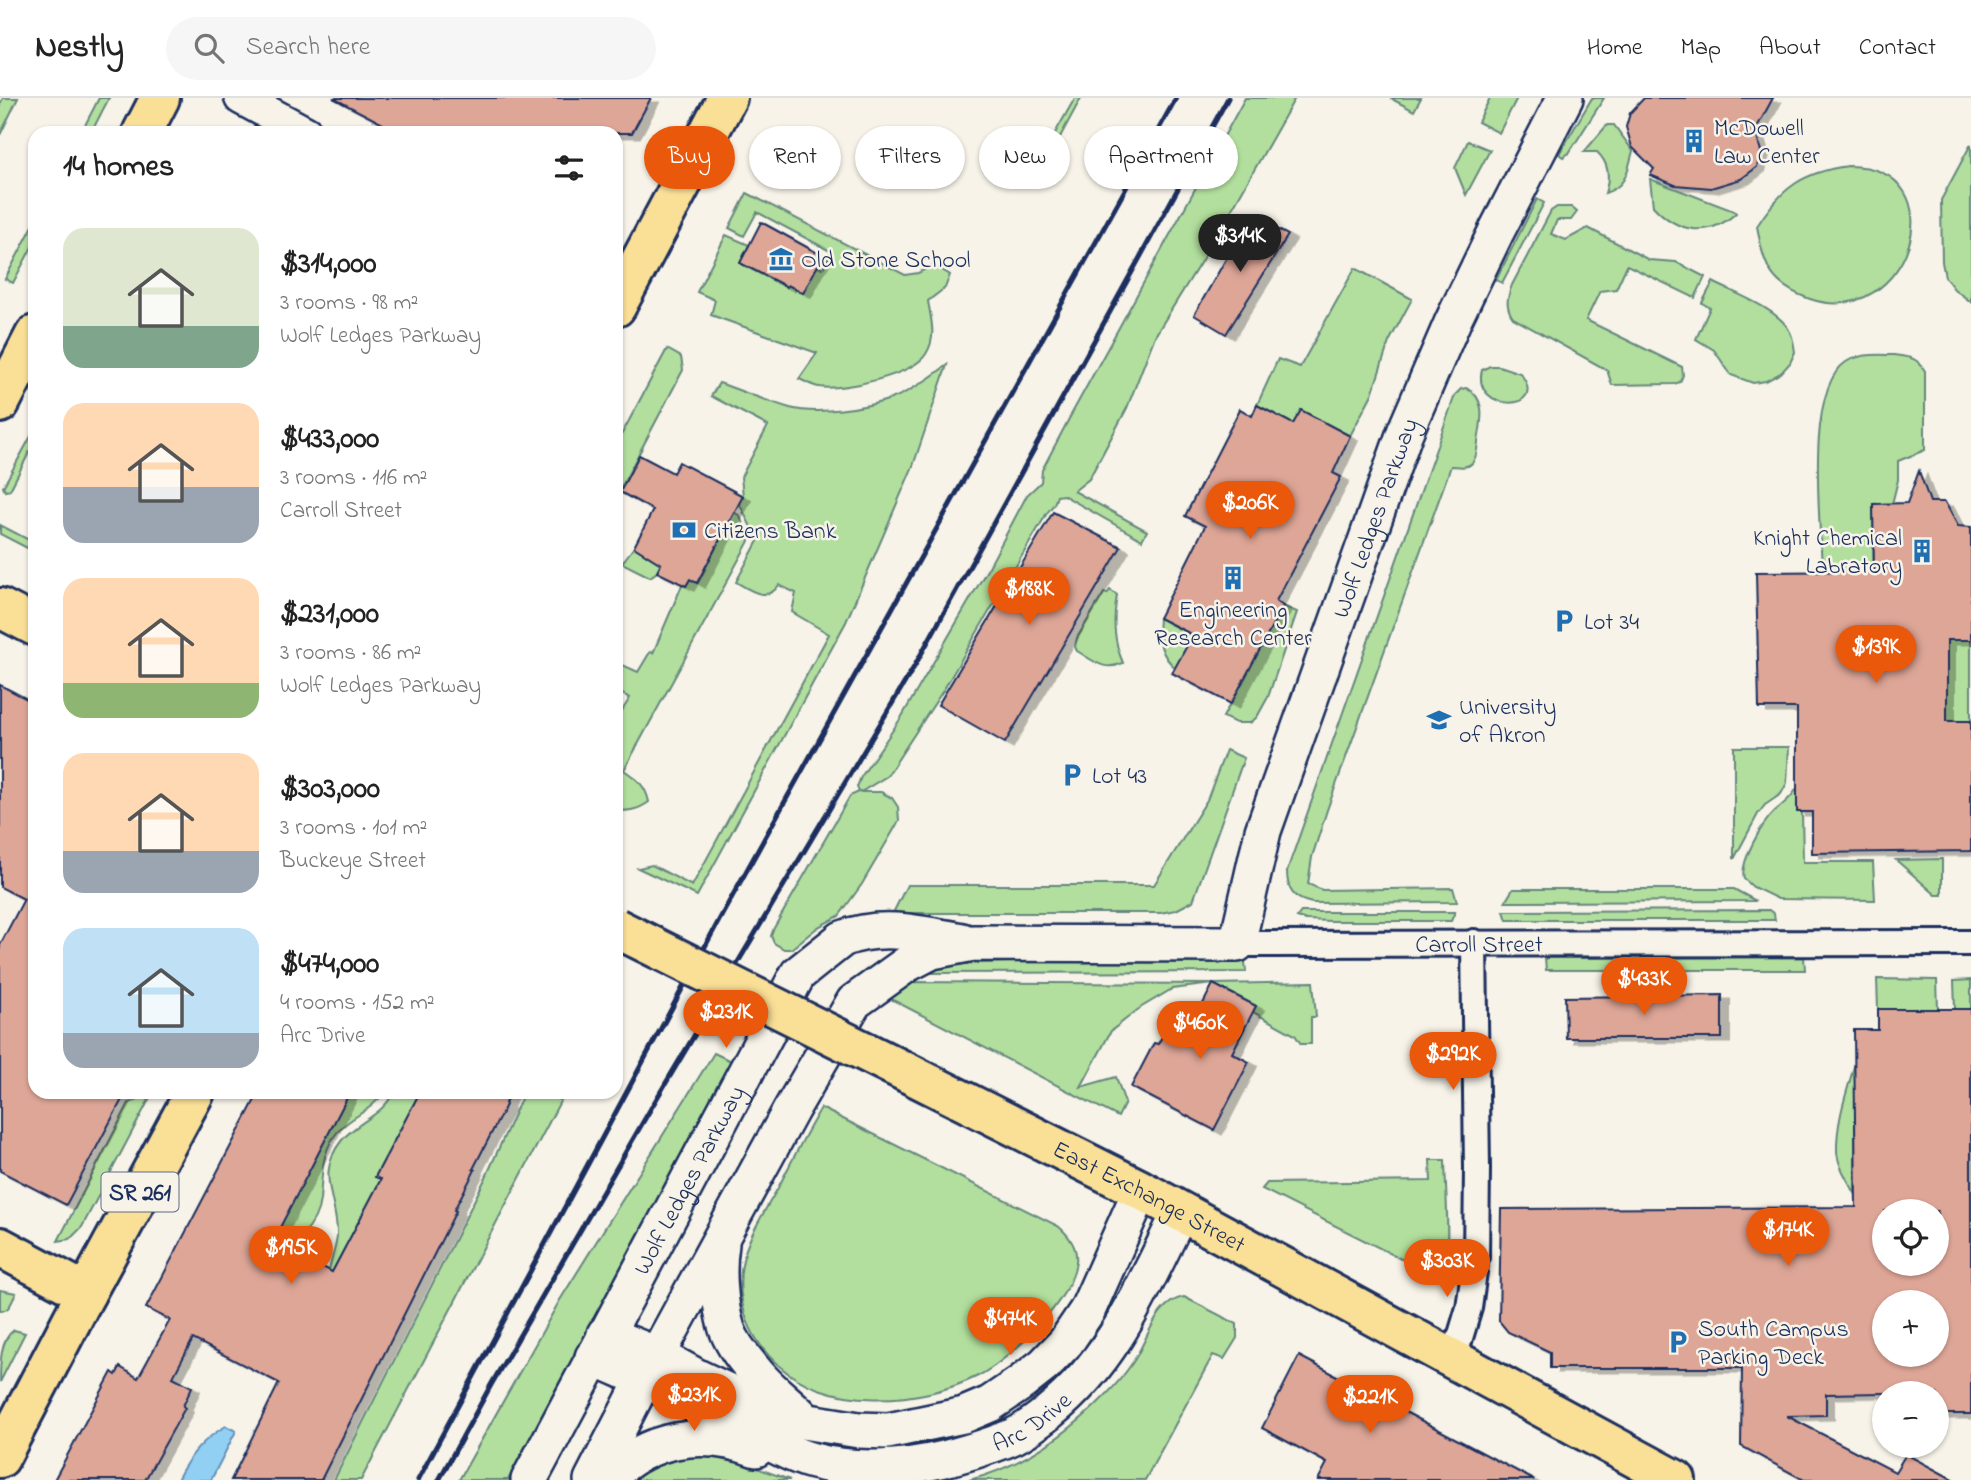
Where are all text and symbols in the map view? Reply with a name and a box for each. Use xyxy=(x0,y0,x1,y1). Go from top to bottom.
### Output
search box xyxy=(166,17,656,80)
text: Nestly xyxy=(35,24,124,72)
icon: search xyxy=(190,29,228,67)
text: Search here xyxy=(246,29,370,67)
text: Home xyxy=(1587,31,1643,66)
text: Map xyxy=(1681,31,1721,66)
text: About xyxy=(1759,31,1821,66)
text: Contact xyxy=(1859,31,1936,66)
place label: McDowell Law Center xyxy=(1714,112,1820,175)
chip: Buy xyxy=(644,126,735,189)
chip: Rent xyxy=(749,126,841,189)
chip: Filters xyxy=(855,126,965,189)
chip: New xyxy=(979,126,1070,189)
chip: Apartment xyxy=(1084,126,1238,189)
building icon: McDowell Law Center xyxy=(1680,127,1708,155)
text: 14 homes xyxy=(63,146,174,190)
icon: filters xyxy=(550,149,588,187)
pin: $314K xyxy=(1191,214,1289,274)
text: $314K xyxy=(1214,220,1266,253)
text: $314,000 xyxy=(280,243,376,287)
place label: Old Stone School xyxy=(801,244,971,279)
museum icon: Old Stone School xyxy=(767,245,795,273)
icon: home xyxy=(119,256,203,340)
text: 3 rooms · 98 m² xyxy=(280,287,418,320)
text: Wolf Ledges Parkway xyxy=(280,320,481,353)
street label: Wolf Ledges Parkway xyxy=(1325,413,1430,623)
text: $433,000 xyxy=(280,418,379,462)
icon: home xyxy=(119,431,203,515)
text: 3 rooms · 116 m² xyxy=(280,462,427,495)
pin: $206K xyxy=(1201,482,1299,541)
text: $206K xyxy=(1222,487,1278,520)
text: Carroll Street xyxy=(280,495,402,528)
place label: Citizens Bank xyxy=(704,515,837,550)
bank icon: Citizens Bank xyxy=(670,516,698,544)
place label: Knight Chemical Labratory xyxy=(1753,522,1902,586)
building icon: Knight Chemical Labratory xyxy=(1908,537,1936,565)
building icon: Engineering Research Center xyxy=(1219,564,1247,592)
pin: $188K xyxy=(980,568,1078,627)
text: $188K xyxy=(1004,573,1054,606)
text: $231,000 xyxy=(280,593,379,637)
place label: Engineering Research Center xyxy=(1154,594,1312,657)
icon: home xyxy=(119,606,203,690)
place label: Lot 34 xyxy=(1584,606,1639,641)
parking icon: Lot 34 xyxy=(1550,607,1578,635)
pin: $139K xyxy=(1827,626,1925,685)
text: $139K xyxy=(1852,631,1900,664)
text: 3 rooms · 86 m² xyxy=(280,637,421,670)
text: Wolf Ledges Parkway xyxy=(280,670,481,703)
place label: University of Akron xyxy=(1459,691,1556,754)
school or university icon: University of Akron xyxy=(1425,706,1453,734)
place label: Lot 43 xyxy=(1092,760,1147,795)
parking icon: Lot 43 xyxy=(1058,761,1086,789)
text: $303,000 xyxy=(280,768,380,812)
icon: home xyxy=(119,781,203,865)
text: 3 rooms · 101 m² xyxy=(280,812,427,845)
text: Buckeye Street xyxy=(280,845,426,878)
street label: Carroll Street xyxy=(1415,929,1543,964)
text: $474,000 xyxy=(280,943,379,987)
icon: home xyxy=(119,956,203,1040)
pin: $433K xyxy=(1595,958,1693,1017)
text: $433K xyxy=(1617,963,1671,996)
text: 4 rooms · 152 m² xyxy=(280,987,435,1020)
pin: $231K xyxy=(677,990,775,1050)
text: $231K xyxy=(699,996,753,1029)
pin: $460K xyxy=(1151,1002,1249,1061)
text: $460K xyxy=(1173,1007,1227,1040)
text: Arc Drive xyxy=(280,1020,365,1053)
pin: $292K xyxy=(1404,1032,1502,1092)
text: $292K xyxy=(1426,1038,1480,1071)
street label: Wolf Ledges Parkway xyxy=(626,1080,756,1282)
street label: East Exchange Street xyxy=(1046,1133,1251,1263)
road number: SR 261 xyxy=(102,1172,178,1212)
map controls xyxy=(1872,1199,1949,1458)
button: locate xyxy=(1872,1199,1949,1276)
pin: $174K xyxy=(1739,1208,1837,1268)
text: $174K xyxy=(1762,1214,1814,1247)
pin: $195K xyxy=(242,1226,340,1286)
text: $195K xyxy=(265,1232,317,1265)
pin: $303K xyxy=(1398,1240,1496,1299)
text: $303K xyxy=(1420,1245,1474,1278)
button: + xyxy=(1872,1290,1949,1367)
pin: $474K xyxy=(961,1298,1059,1357)
text: $474K xyxy=(983,1303,1037,1336)
place label: South Campus Parking Deck xyxy=(1698,1313,1849,1376)
parking icon: South Campus Parking Deck xyxy=(1664,1328,1692,1356)
pin: $231K xyxy=(645,1374,743,1433)
pin: $221K xyxy=(1321,1376,1419,1435)
text: $231K xyxy=(667,1379,721,1412)
text: $221K xyxy=(1342,1381,1398,1414)
button: − xyxy=(1872,1381,1949,1458)
street label: Arc Drive xyxy=(988,1385,1081,1463)

